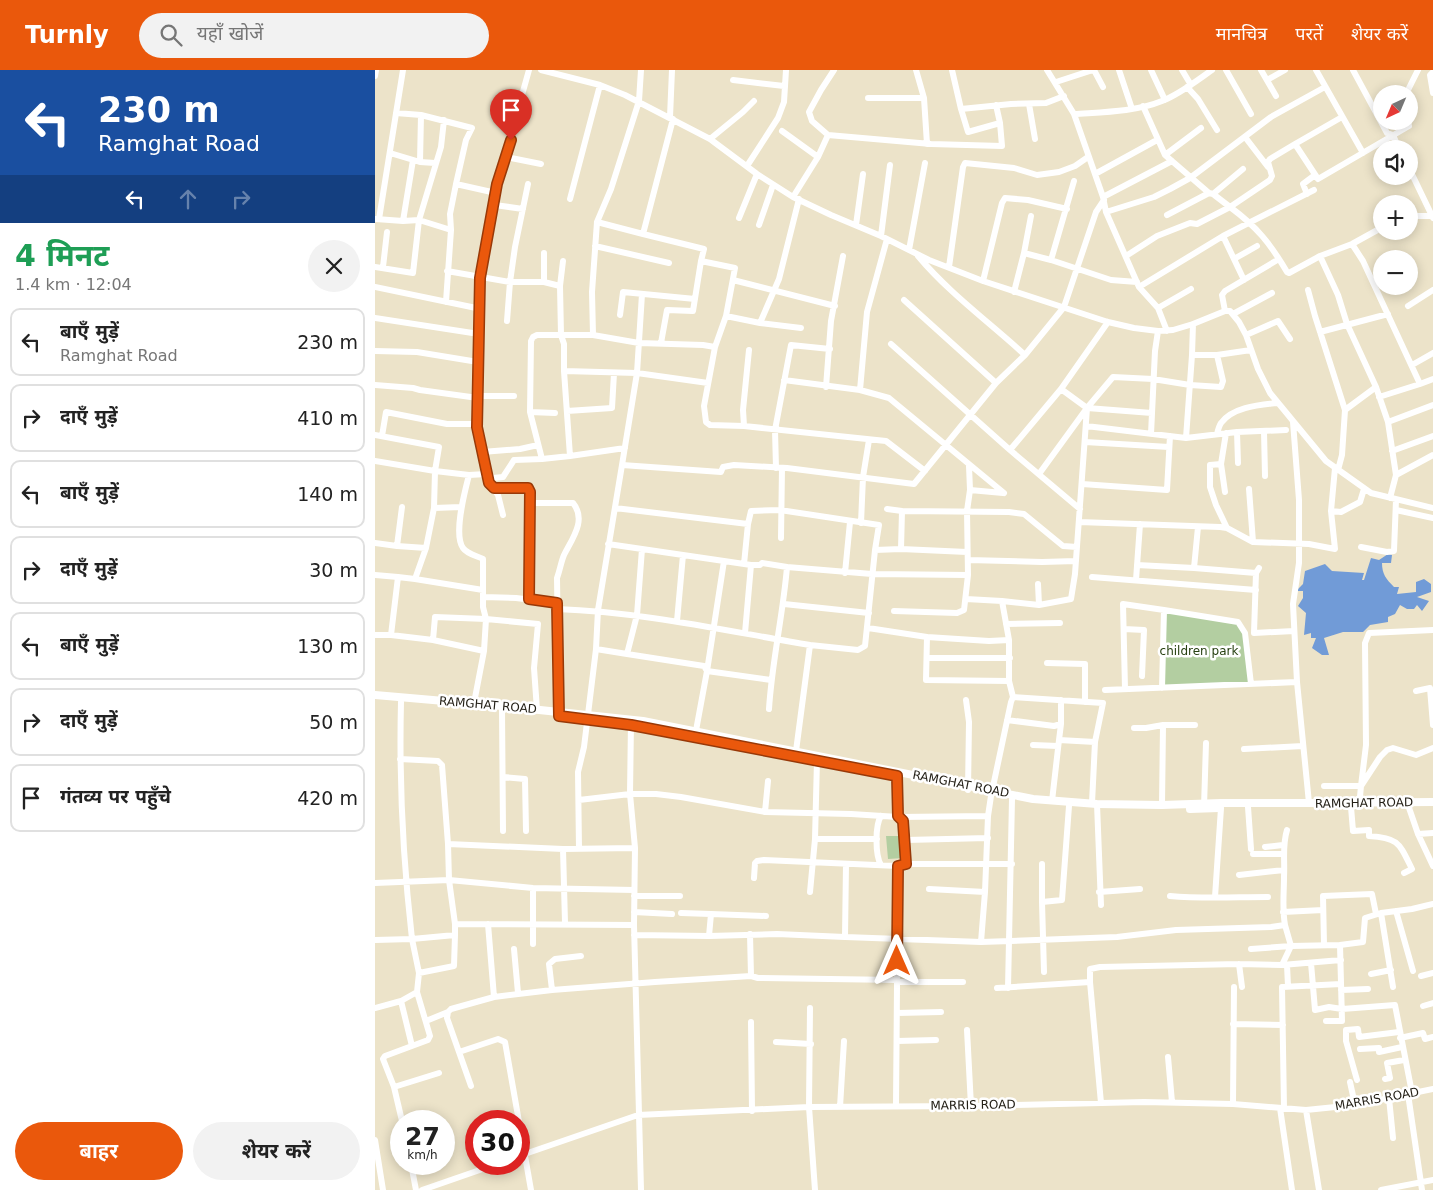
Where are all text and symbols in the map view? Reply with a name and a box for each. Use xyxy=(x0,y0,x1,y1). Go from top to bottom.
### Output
search box xyxy=(139,13,489,58)
text: Turnly xyxy=(25,21,109,49)
icon: search xyxy=(157,21,185,49)
text: यहाँ खोजें xyxy=(197,22,263,44)
text: मानचित्र xyxy=(1216,23,1267,44)
text: परतें xyxy=(1295,23,1323,44)
text: शेयर करें xyxy=(1351,23,1408,44)
north arrow xyxy=(1373,85,1417,130)
map controls xyxy=(1373,85,1418,295)
pin xyxy=(490,89,532,140)
icon: left xyxy=(15,90,80,155)
text: 230 m xyxy=(98,90,220,130)
icon: arrive xyxy=(497,96,525,124)
text: Ramghat Road xyxy=(98,131,260,156)
button: sound xyxy=(1373,140,1418,185)
icon: left xyxy=(121,185,149,213)
icon: ahead xyxy=(174,185,202,213)
icon: right xyxy=(227,185,255,213)
button: + xyxy=(1373,195,1418,240)
text: 4 मिनट xyxy=(15,238,109,273)
button: close xyxy=(308,240,360,292)
button: − xyxy=(1373,250,1418,295)
text: 1.4 km · 12:04 xyxy=(15,275,132,294)
text: बाएँ मुड़ें xyxy=(60,320,119,342)
icon: left xyxy=(17,328,45,356)
text: 230 m xyxy=(297,331,358,353)
text: Ramghat Road xyxy=(60,346,178,365)
icon: right xyxy=(17,404,45,432)
text: दाएँ मुड़ें xyxy=(60,405,118,427)
text: 410 m xyxy=(297,407,358,429)
icon: left xyxy=(17,480,45,508)
text: बाएँ मुड़ें xyxy=(60,481,119,503)
text: 140 m xyxy=(297,483,358,505)
icon: right xyxy=(17,556,45,584)
text: दाएँ मुड़ें xyxy=(60,557,118,579)
text: 30 m xyxy=(309,559,358,581)
icon: left xyxy=(17,632,45,660)
text: बाएँ मुड़ें xyxy=(60,633,119,655)
text: 130 m xyxy=(297,635,358,657)
park label: children park xyxy=(1160,644,1238,658)
street label: RAMGHAT ROAD xyxy=(438,694,538,716)
icon: right xyxy=(17,708,45,736)
text: दाएँ मुड़ें xyxy=(60,709,118,731)
text: 50 m xyxy=(309,711,358,733)
street label: RAMGHAT ROAD xyxy=(911,768,1011,800)
icon: arrive xyxy=(17,784,45,812)
text: गंतव्य पर पहुँचे xyxy=(60,785,171,807)
text: 420 m xyxy=(297,787,358,809)
street label: RAMGHAT ROAD xyxy=(1315,795,1413,811)
position arrow xyxy=(870,934,922,986)
street label: MARRIS ROAD xyxy=(1334,1085,1420,1113)
street label: MARRIS ROAD xyxy=(930,1097,1016,1113)
speed limit sign: 30 xyxy=(465,1110,530,1175)
button: बाहर xyxy=(15,1122,183,1180)
button: शेयर करें xyxy=(193,1122,360,1180)
text: 27 xyxy=(405,1122,440,1151)
text: km/h xyxy=(407,1148,438,1162)

